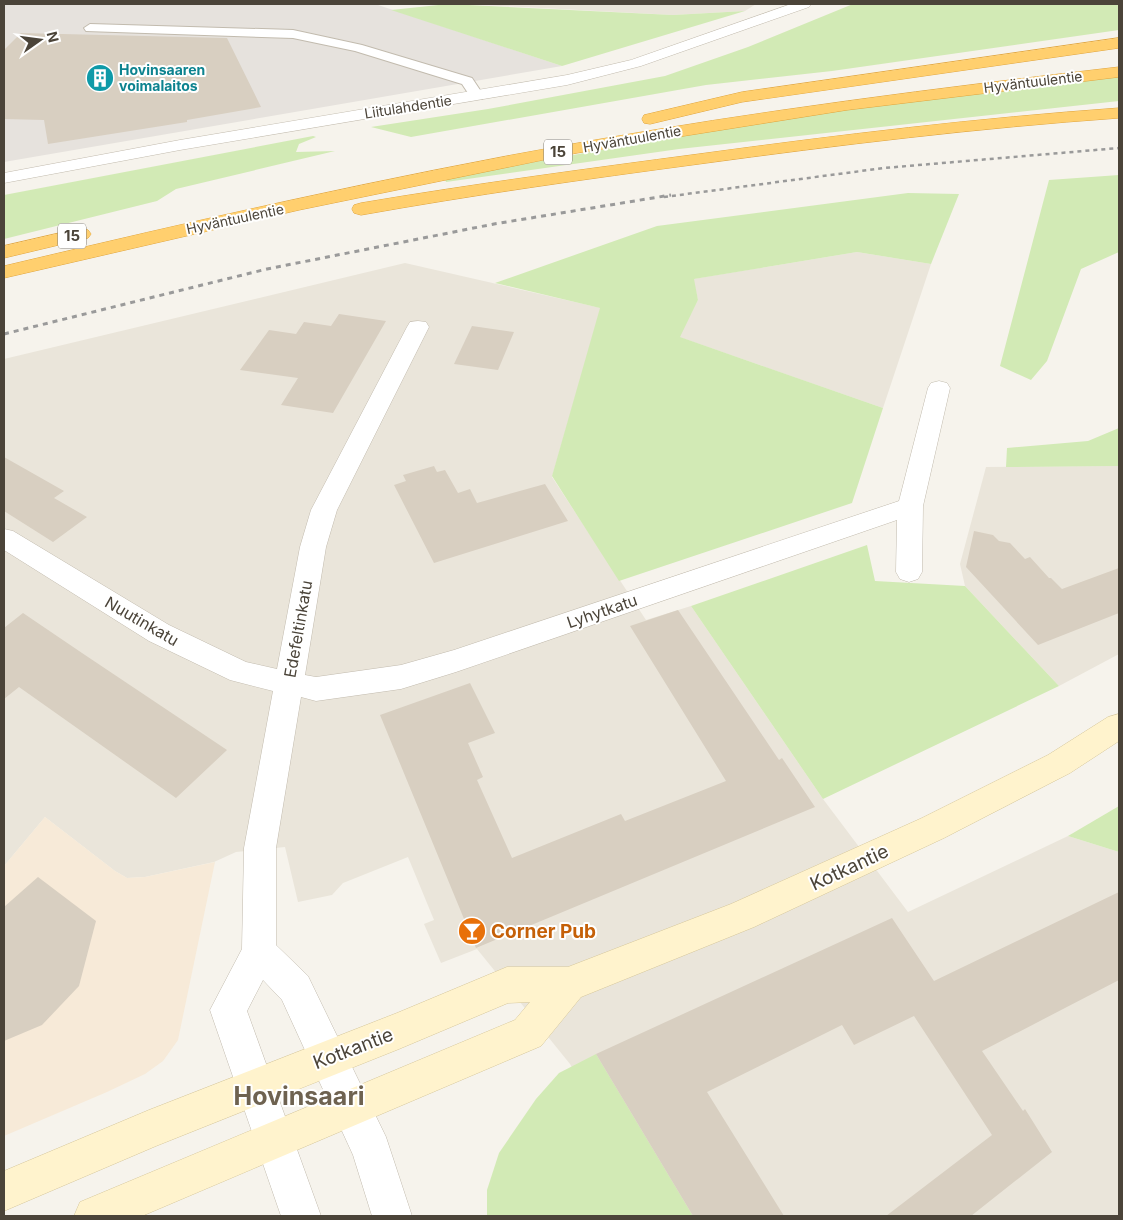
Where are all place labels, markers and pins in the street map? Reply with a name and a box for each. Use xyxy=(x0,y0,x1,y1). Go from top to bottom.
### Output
place label: Hovinsaaren voimalaitos xyxy=(119,61,205,94)
building icon: Hovinsaaren voimalaitos xyxy=(85,63,115,93)
bar icon: Corner Pub xyxy=(457,916,487,946)
place label: Corner Pub xyxy=(491,920,596,943)

